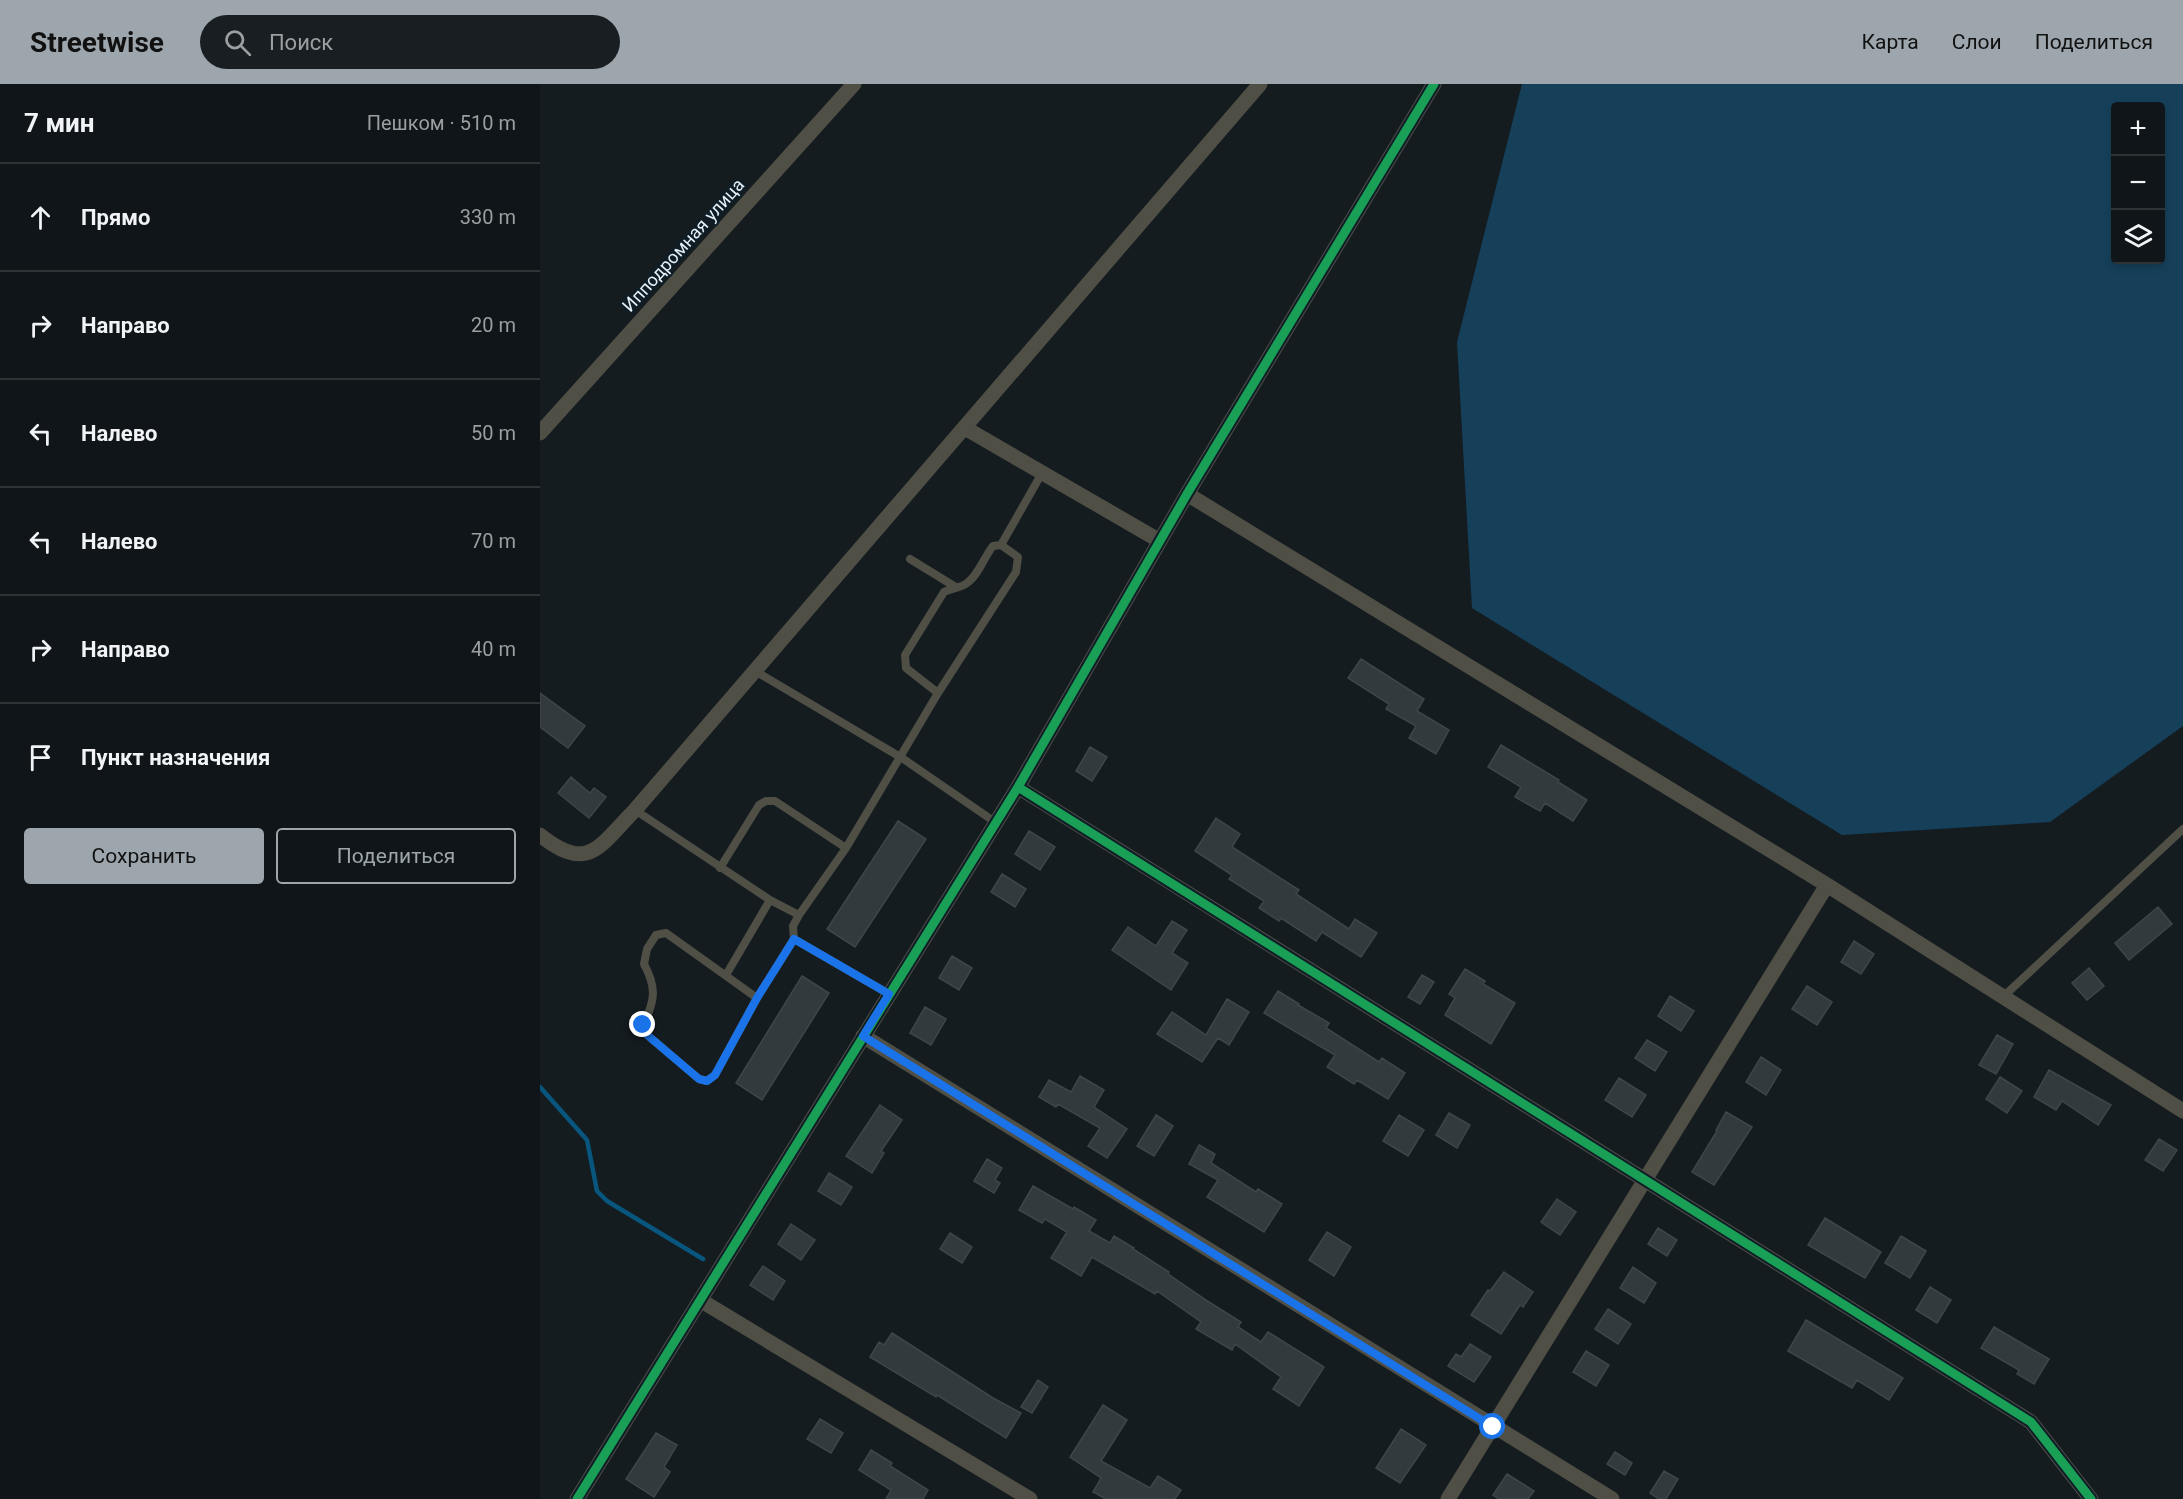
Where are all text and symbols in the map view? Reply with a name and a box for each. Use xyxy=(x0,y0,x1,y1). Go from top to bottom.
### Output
search box xyxy=(200,15,620,69)
text: Streetwise xyxy=(30,26,164,59)
icon: search xyxy=(221,26,254,59)
text: Поиск xyxy=(269,30,333,55)
text: Карта xyxy=(1862,30,1919,54)
text: Слои xyxy=(1952,30,2002,54)
text: Поделиться xyxy=(2035,30,2153,54)
map controls xyxy=(2111,102,2165,264)
button: + xyxy=(2111,102,2165,156)
text: 7 мин xyxy=(24,108,95,138)
text: Пешком · 510 m xyxy=(367,111,516,135)
button: − xyxy=(2111,156,2165,210)
street label: Ипподромная улица xyxy=(618,174,748,316)
icon: ahead xyxy=(24,201,57,234)
text: Прямо xyxy=(81,205,150,230)
text: 330 m xyxy=(460,205,516,229)
button: layers xyxy=(2111,210,2165,264)
icon: right xyxy=(24,309,57,342)
text: Направо xyxy=(81,313,170,338)
text: 20 m xyxy=(471,313,516,337)
icon: left xyxy=(24,417,57,450)
text: Налево xyxy=(81,421,158,446)
text: 50 m xyxy=(471,421,516,445)
icon: left xyxy=(24,525,57,558)
text: Налево xyxy=(81,529,158,554)
text: 70 m xyxy=(471,529,516,553)
icon: right xyxy=(24,633,57,666)
text: Направо xyxy=(81,637,170,662)
text: 40 m xyxy=(471,637,516,661)
icon: arrive xyxy=(24,741,57,774)
text: Пункт назначения xyxy=(81,745,270,770)
button: Сохранить xyxy=(24,828,264,884)
button: Поделиться xyxy=(276,828,516,884)
route end xyxy=(629,1011,655,1037)
route start xyxy=(1479,1413,1505,1439)

